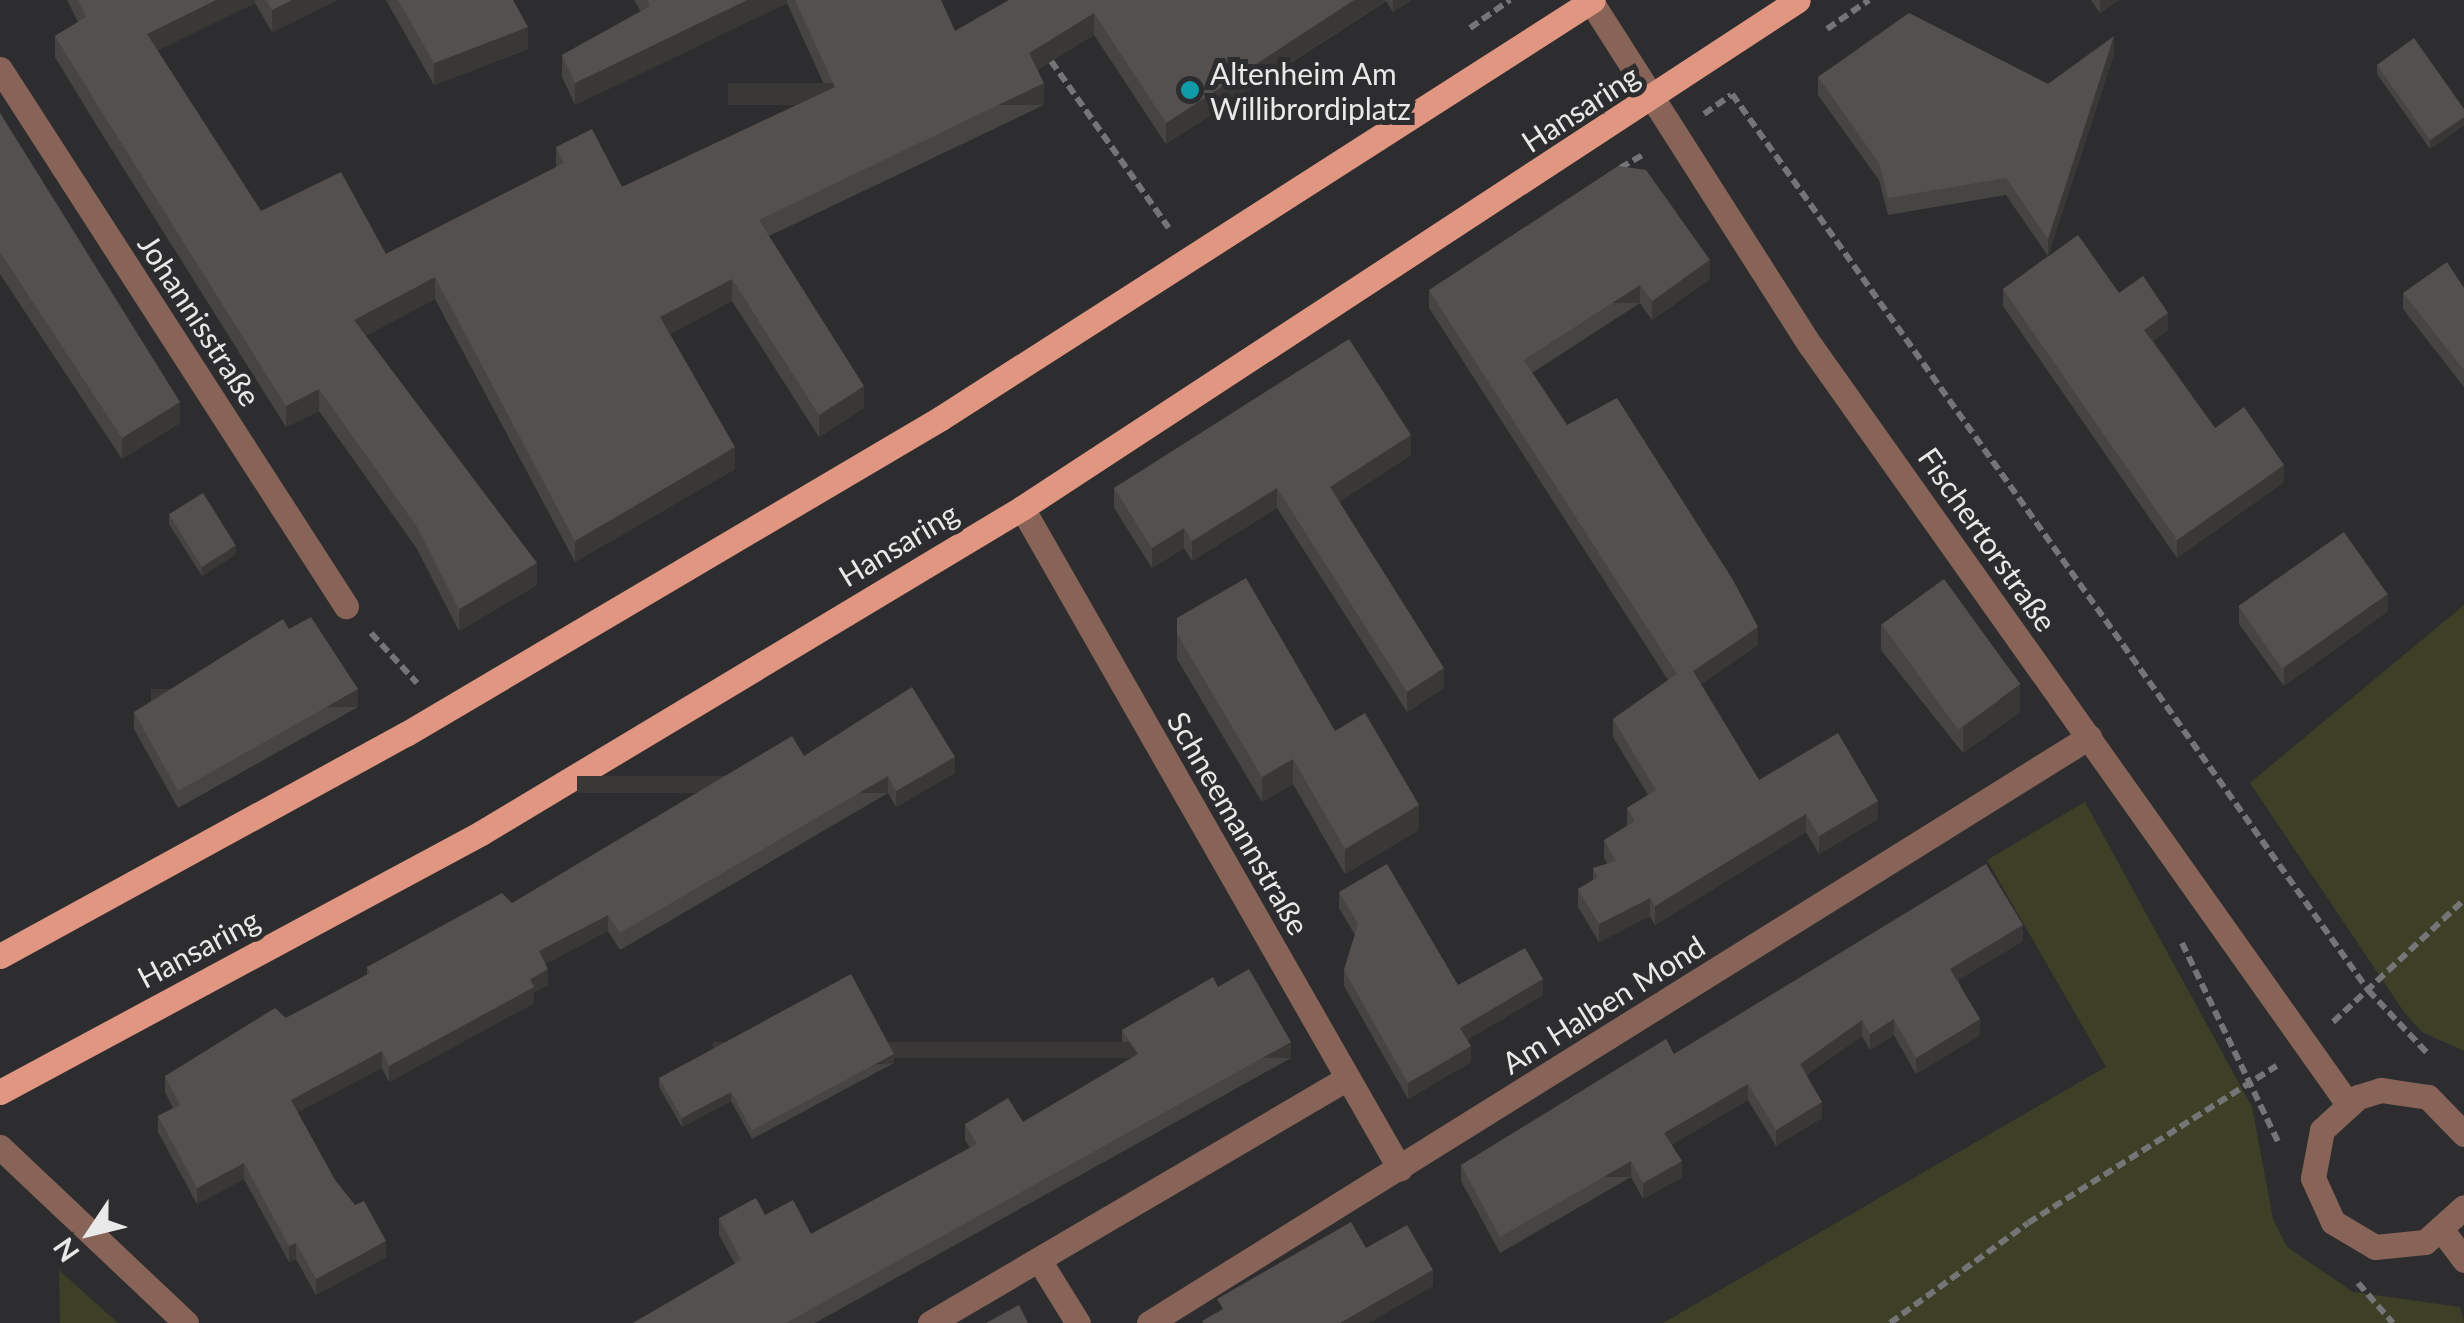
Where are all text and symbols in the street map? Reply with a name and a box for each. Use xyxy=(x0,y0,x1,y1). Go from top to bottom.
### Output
place label: Altenheim Am Willibrordiplatz xyxy=(1210,55,1411,126)
street label: Hansaring xyxy=(1515,57,1645,159)
marker: Altenheim Am Willibrordiplatz xyxy=(1179,79,1201,101)
street label: Johannisstraße xyxy=(131,228,269,412)
street label: Fischertorstraße xyxy=(1911,440,2065,638)
street label: Hansaring xyxy=(832,494,964,594)
street label: Schneemannstraße xyxy=(1161,705,1317,941)
street label: Hansaring xyxy=(131,901,265,995)
street label: Am Halben Mond xyxy=(1495,927,1711,1081)
north arrow xyxy=(40,1183,140,1283)
text: N xyxy=(45,1232,86,1269)

